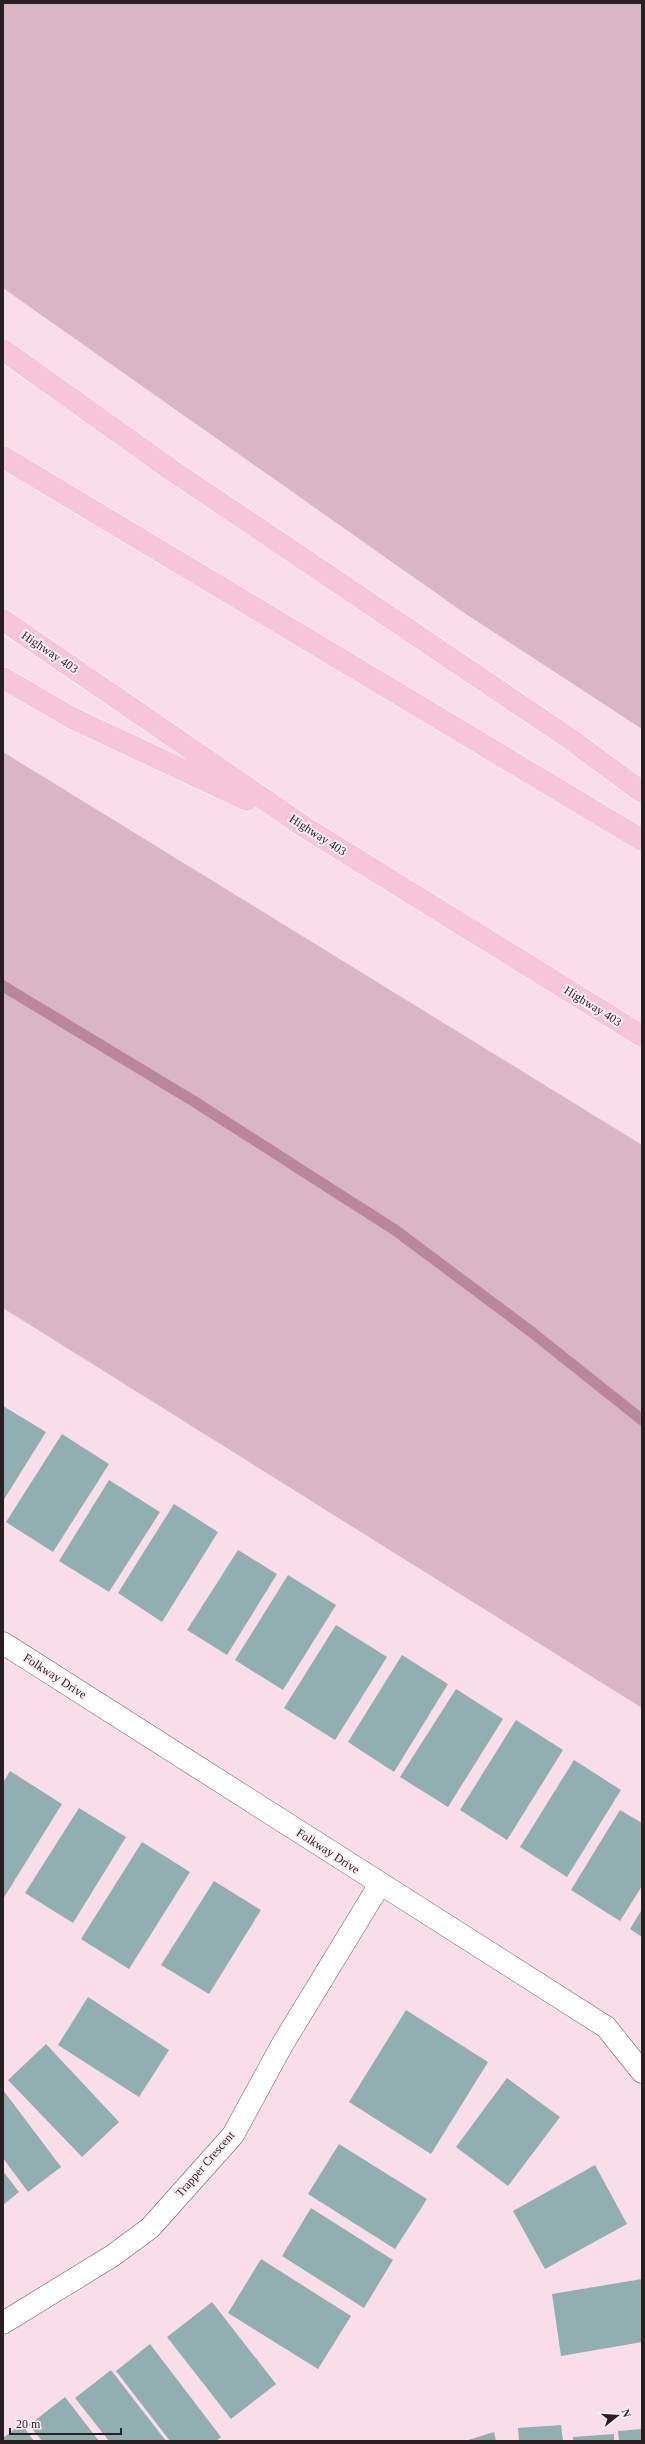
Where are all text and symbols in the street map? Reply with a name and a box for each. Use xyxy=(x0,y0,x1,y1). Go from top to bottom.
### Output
street label: Highway 403 xyxy=(19,628,81,676)
street label: Highway 403 xyxy=(287,811,349,859)
street label: Highway 403 xyxy=(562,983,624,1029)
street label: Folkway Drive xyxy=(21,1650,89,1702)
street label: Folkway Drive xyxy=(294,1825,362,1877)
street label: Trapper Crescent xyxy=(173,2128,238,2200)
north arrow xyxy=(597,2396,637,2436)
text: N xyxy=(620,2408,633,2419)
scale bar xyxy=(10,2410,121,2436)
text: 20 m xyxy=(16,2417,41,2431)

